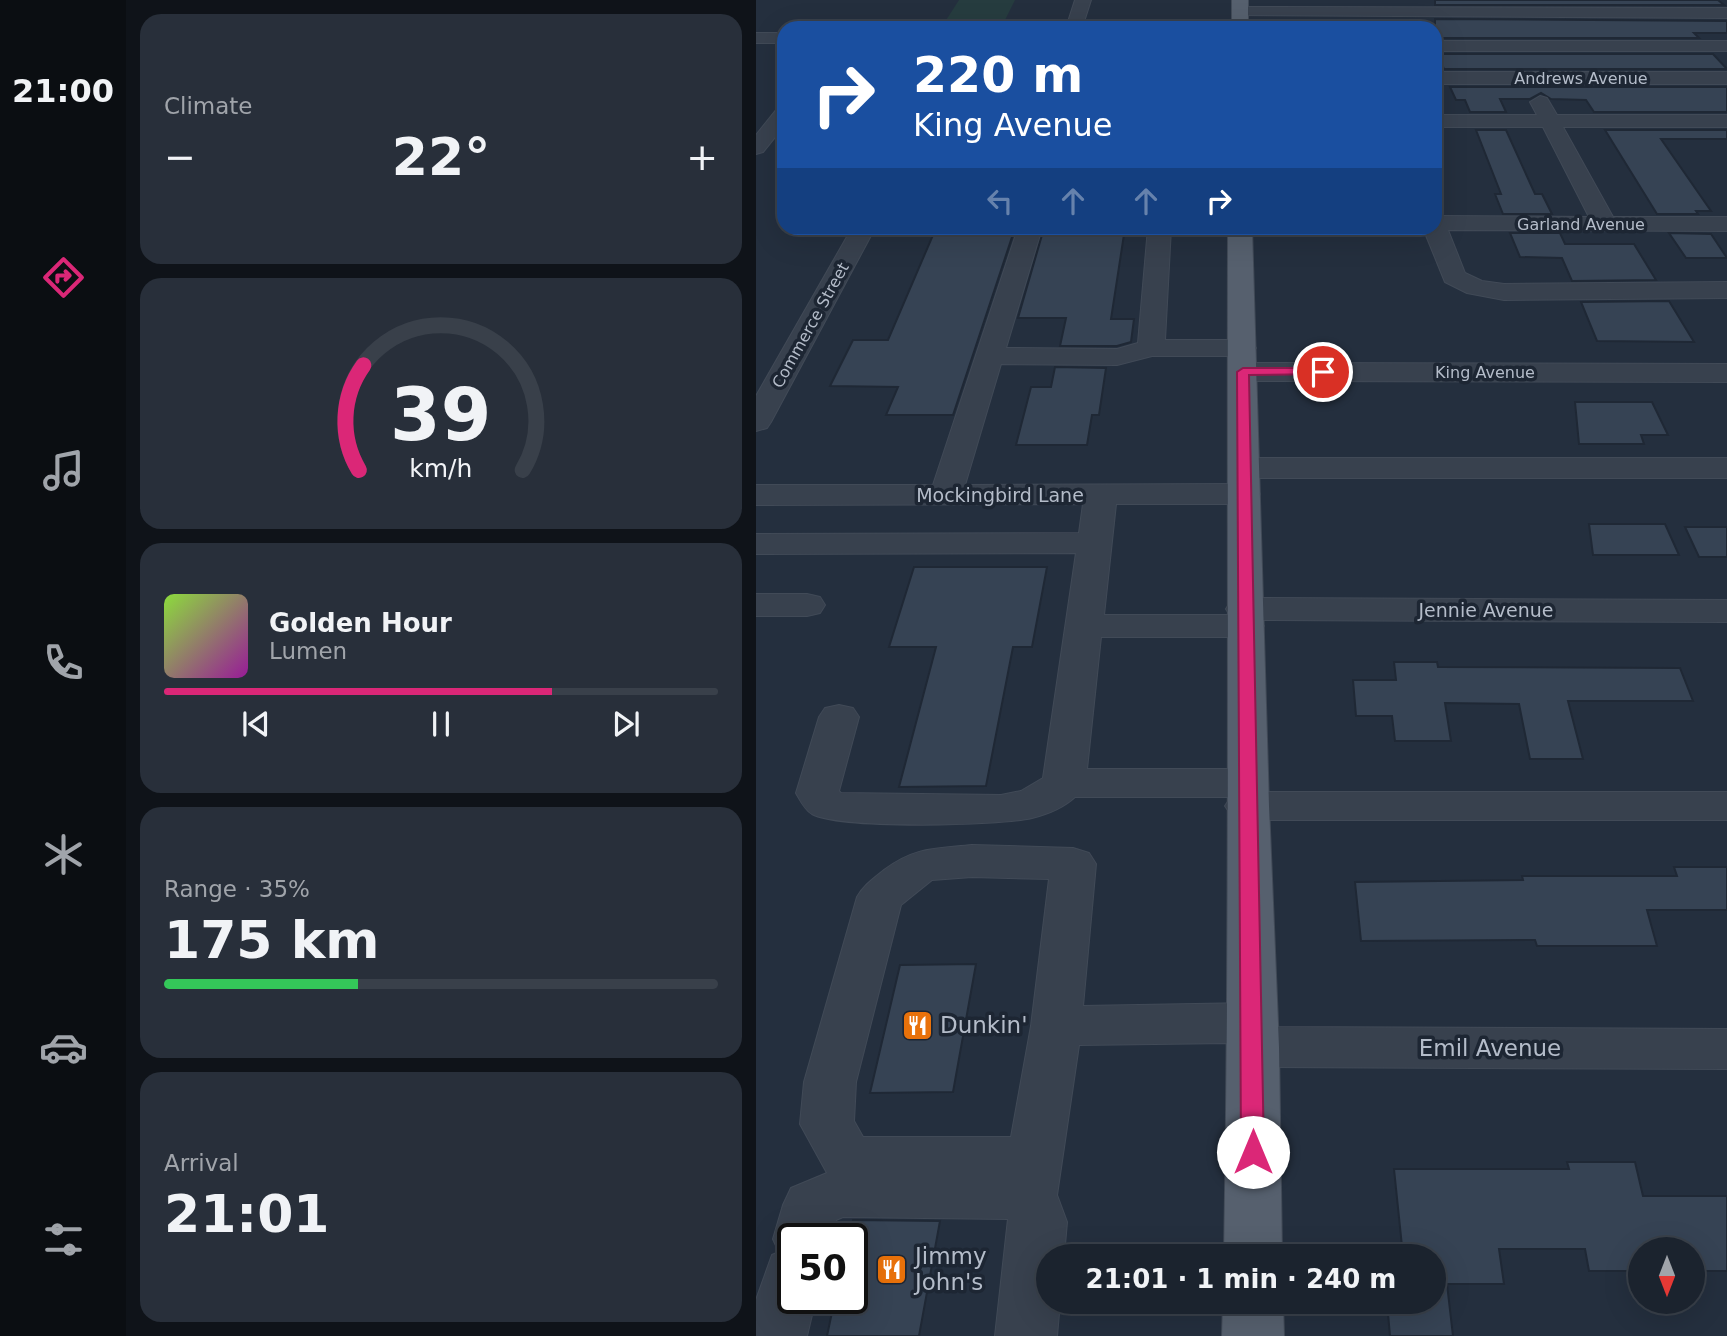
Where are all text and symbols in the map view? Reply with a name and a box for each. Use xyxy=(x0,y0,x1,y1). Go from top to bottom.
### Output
text: 220 m xyxy=(913,47,1083,104)
icon: right xyxy=(798,49,889,140)
street label: Andrews Avenue xyxy=(1514,69,1648,88)
text: 21:00 xyxy=(12,72,114,110)
text: Climate xyxy=(164,93,253,119)
text: King Avenue xyxy=(913,106,1113,144)
text: 22° xyxy=(392,127,490,187)
text: − xyxy=(164,135,196,179)
text: + xyxy=(686,135,718,179)
icon: left xyxy=(981,182,1019,220)
icon: ahead xyxy=(1054,182,1092,220)
icon: ahead xyxy=(1127,182,1165,220)
icon: right xyxy=(1200,182,1238,220)
street label: Garland Avenue xyxy=(1517,215,1645,234)
icon: directions xyxy=(39,253,88,302)
street label: Commerce Street xyxy=(768,259,853,391)
pin xyxy=(1293,342,1353,402)
icon: arrive xyxy=(1304,353,1342,391)
street label: King Avenue xyxy=(1435,363,1535,382)
text: 39 xyxy=(390,372,492,457)
icon: music xyxy=(39,446,88,495)
text: km/h xyxy=(409,453,473,482)
street label: Mockingbird Lane xyxy=(916,484,1084,506)
street label: Jennie Avenue xyxy=(1418,599,1553,621)
text: Golden Hour xyxy=(269,608,452,638)
icon: phone xyxy=(39,638,88,687)
text: Lumen xyxy=(269,638,347,664)
icon: previous xyxy=(237,705,275,743)
icon: pause xyxy=(422,705,460,743)
icon: next xyxy=(607,705,645,743)
icon: climate xyxy=(39,830,88,879)
text: Range · 35% xyxy=(164,876,310,902)
text: 175 km xyxy=(164,910,379,970)
restaurant icon: Dunkin' xyxy=(900,1008,934,1042)
place label: Dunkin' xyxy=(940,1012,1027,1038)
icon: car xyxy=(39,1023,88,1072)
street label: Emil Avenue xyxy=(1419,1035,1561,1061)
position arrow xyxy=(1216,1115,1290,1189)
text: Arrival xyxy=(164,1150,239,1176)
text: 21:01 xyxy=(164,1184,330,1244)
icon: filters xyxy=(39,1215,88,1264)
speed limit sign: 50 xyxy=(777,1223,868,1314)
north arrow xyxy=(1628,1237,1704,1314)
map controls xyxy=(1628,1237,1705,1314)
place label: Jimmy John's xyxy=(913,1243,987,1295)
restaurant icon: Jimmy John's xyxy=(875,1252,909,1286)
text: 21:01 · 1 min · 240 m xyxy=(1086,1264,1396,1294)

